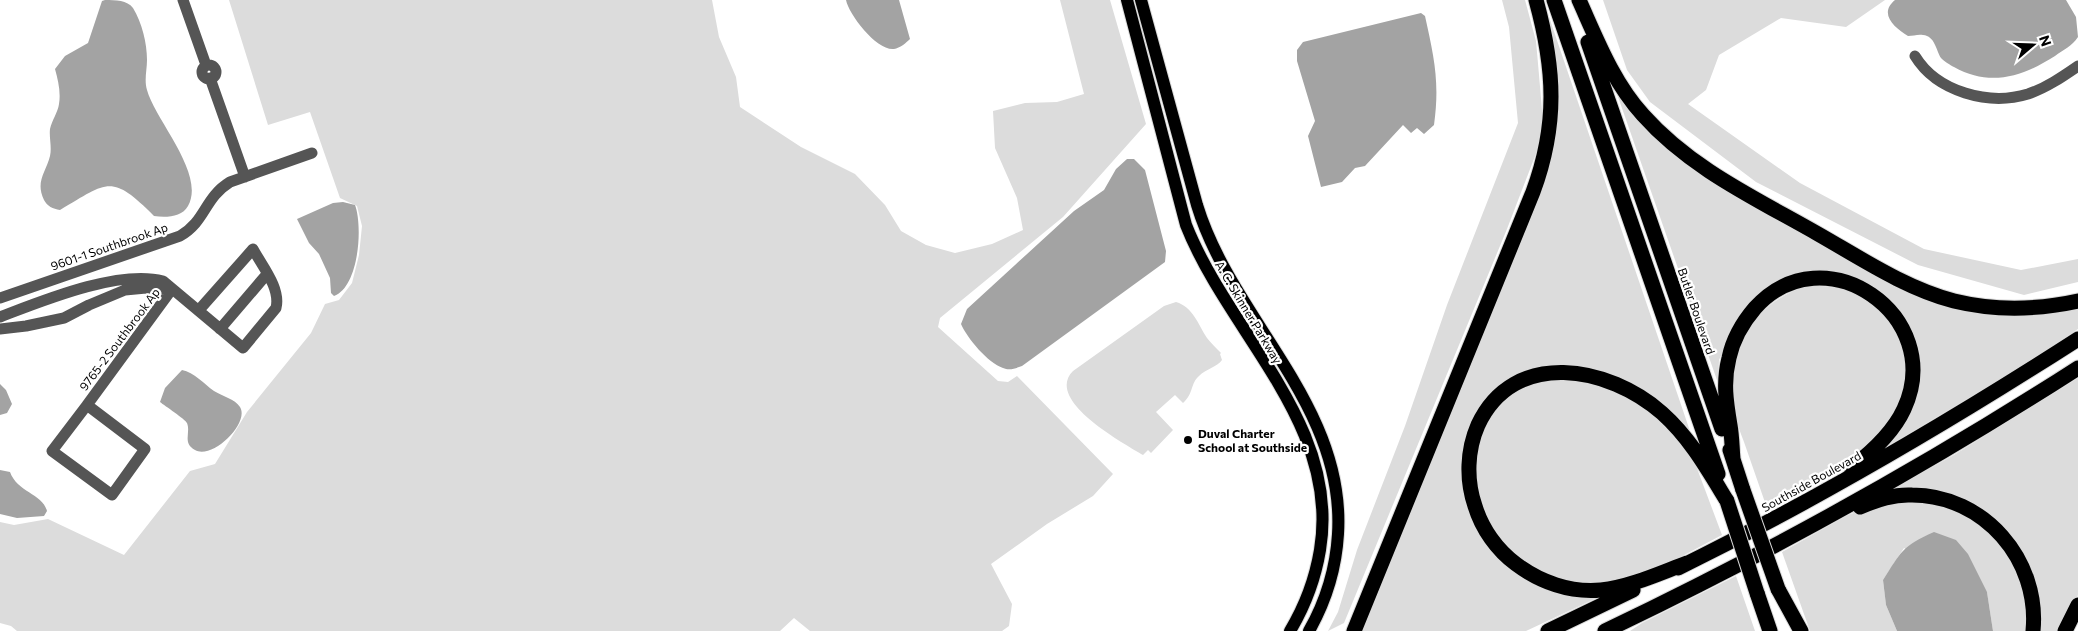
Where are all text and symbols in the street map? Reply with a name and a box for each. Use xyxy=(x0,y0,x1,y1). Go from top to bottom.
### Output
north arrow xyxy=(2008,20,2058,70)
text: N xyxy=(2036,33,2056,48)
street label: 9601-1 Southbrook Ap xyxy=(49,219,169,273)
street label: A. C. Skinner Parkway xyxy=(1213,258,1285,366)
street label: Butler Boulevard xyxy=(1676,266,1718,356)
street label: 9765-2 Southbrook Ap xyxy=(76,285,162,393)
place label: Duval Charter School at Southside xyxy=(1198,426,1307,454)
marker: Duval Charter School at Southside xyxy=(1182,434,1194,446)
street label: Southside Boulevard xyxy=(1759,448,1863,514)

